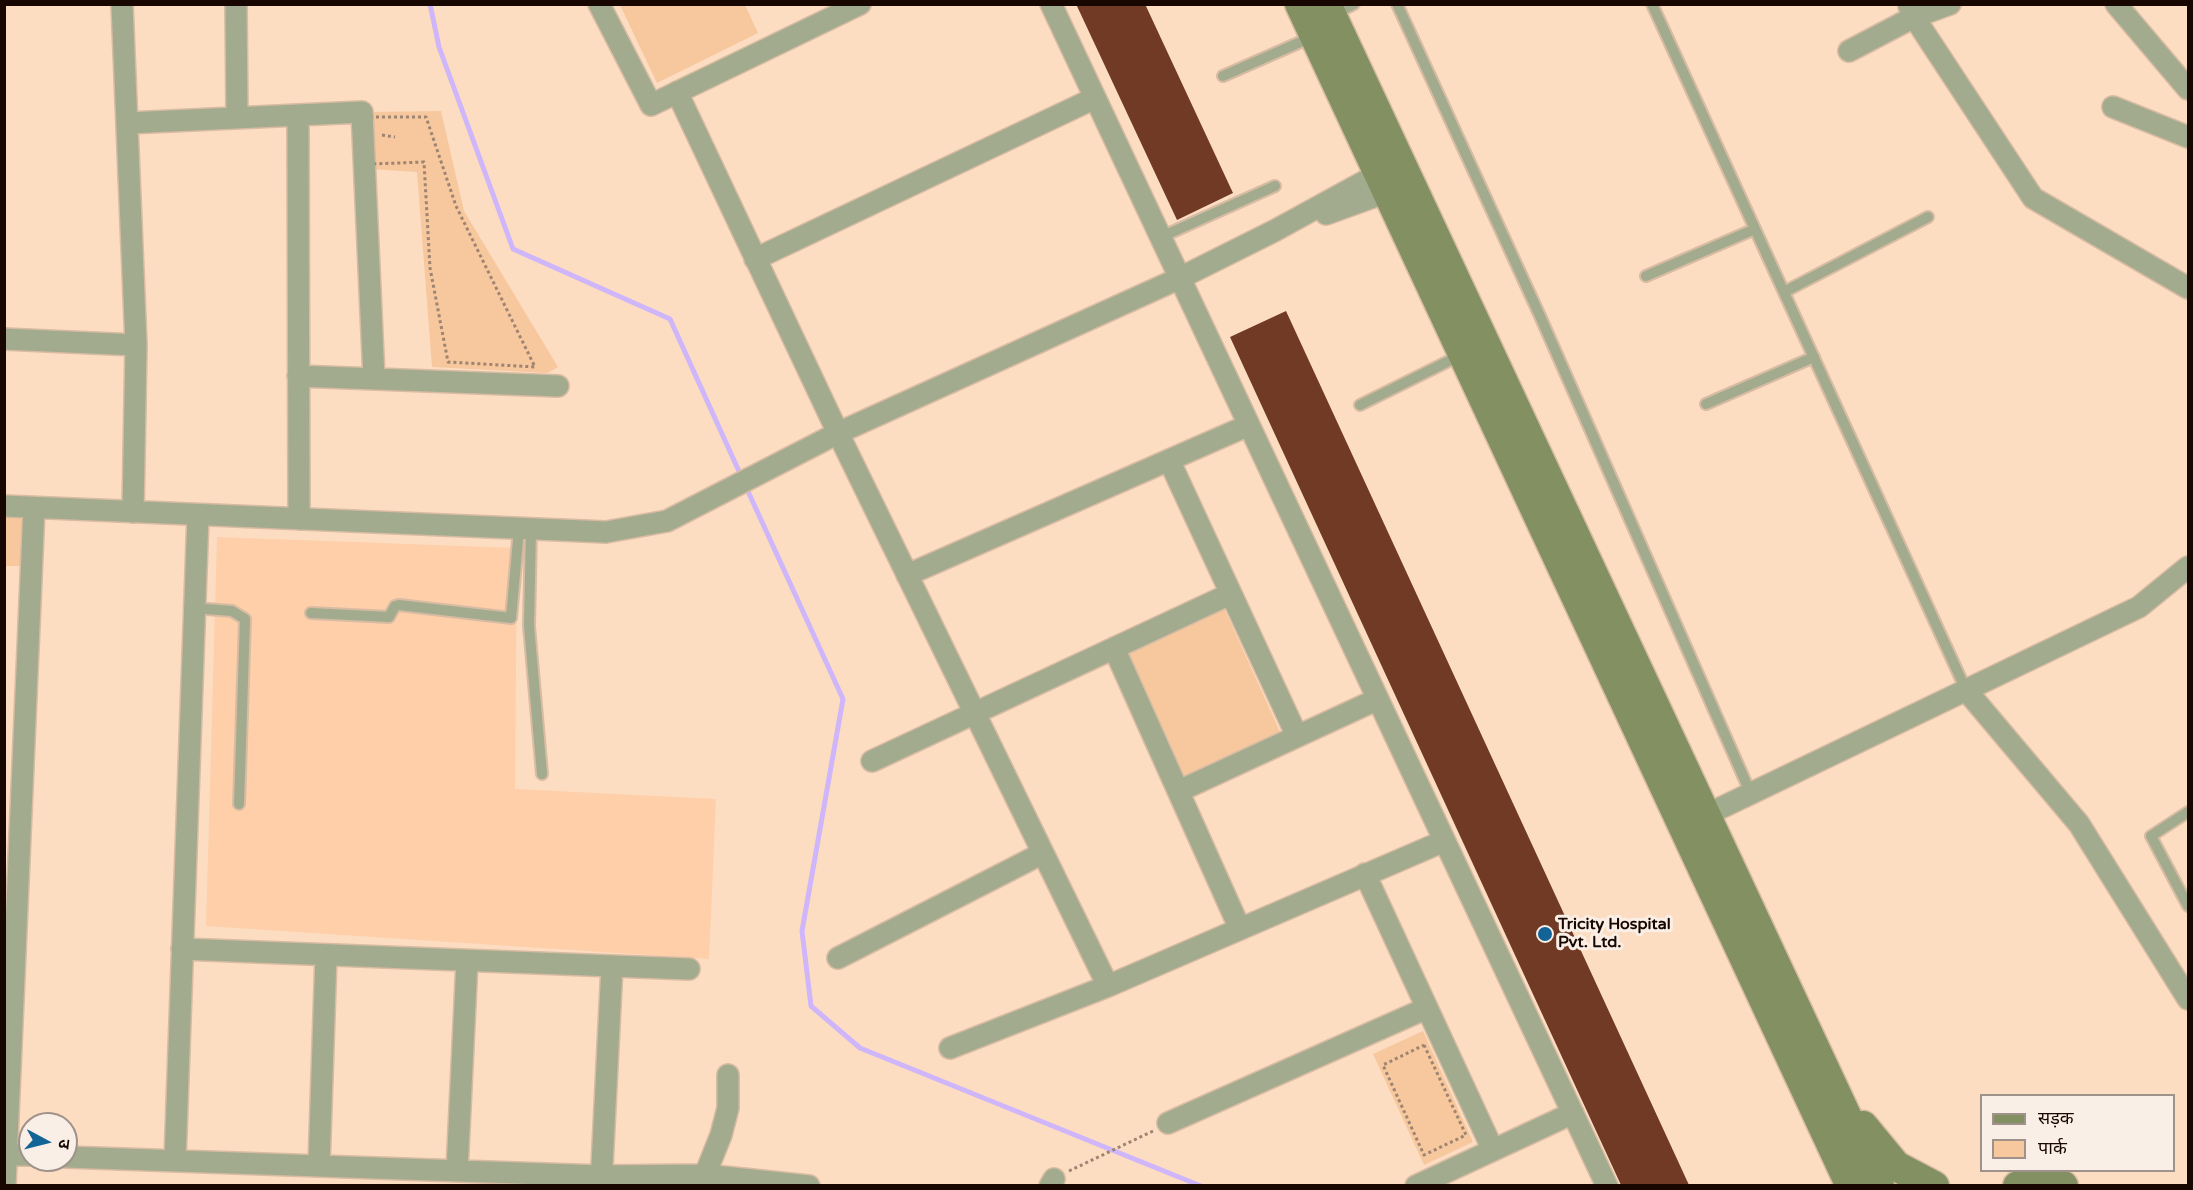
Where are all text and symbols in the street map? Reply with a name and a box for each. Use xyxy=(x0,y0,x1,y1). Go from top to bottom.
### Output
place label: Tricity Hospital Pvt. Ltd. xyxy=(1558,915,1671,953)
marker: Tricity Hospital Pvt. Ltd. xyxy=(1536,925,1554,943)
legend xyxy=(1980,1094,2175,1172)
text: सड़क xyxy=(2038,1107,2074,1129)
north arrow xyxy=(18,1112,78,1172)
text: पार्क xyxy=(2038,1137,2067,1159)
text: उ xyxy=(53,1138,74,1150)

